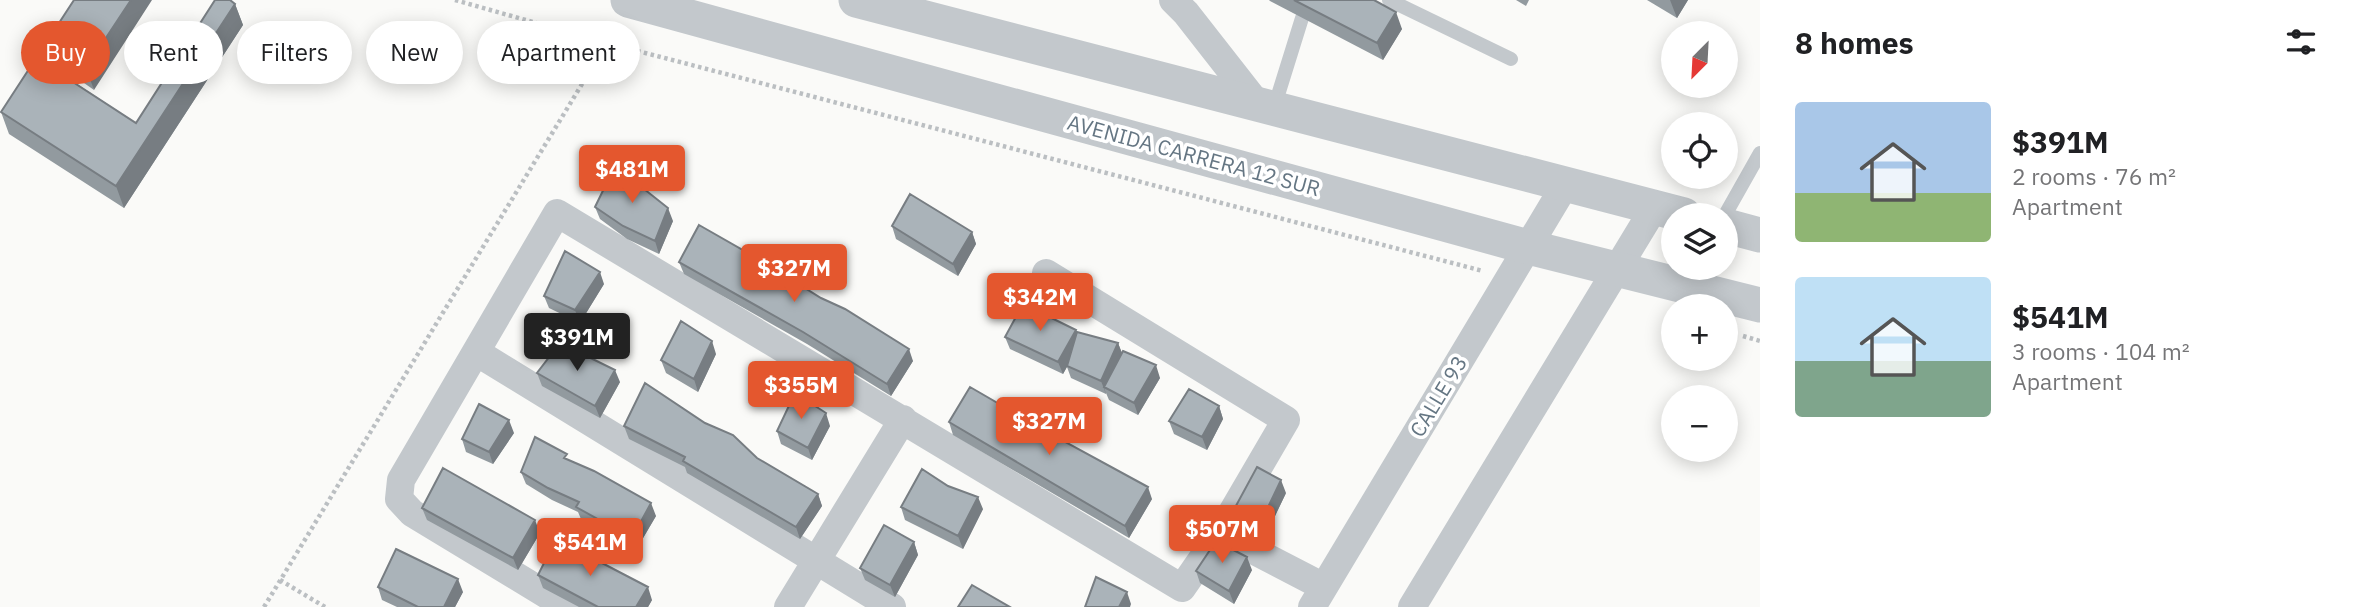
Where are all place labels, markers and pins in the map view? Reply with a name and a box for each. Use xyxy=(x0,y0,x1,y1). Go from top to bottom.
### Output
pin: $481M xyxy=(583,146,681,205)
pin: $327M xyxy=(745,244,843,304)
pin: $342M xyxy=(991,274,1089,333)
pin: $391M xyxy=(528,314,626,373)
pin: $355M xyxy=(752,362,850,421)
pin: $327M xyxy=(1000,398,1098,457)
pin: $507M xyxy=(1173,505,1271,565)
pin: $541M xyxy=(541,518,639,578)

